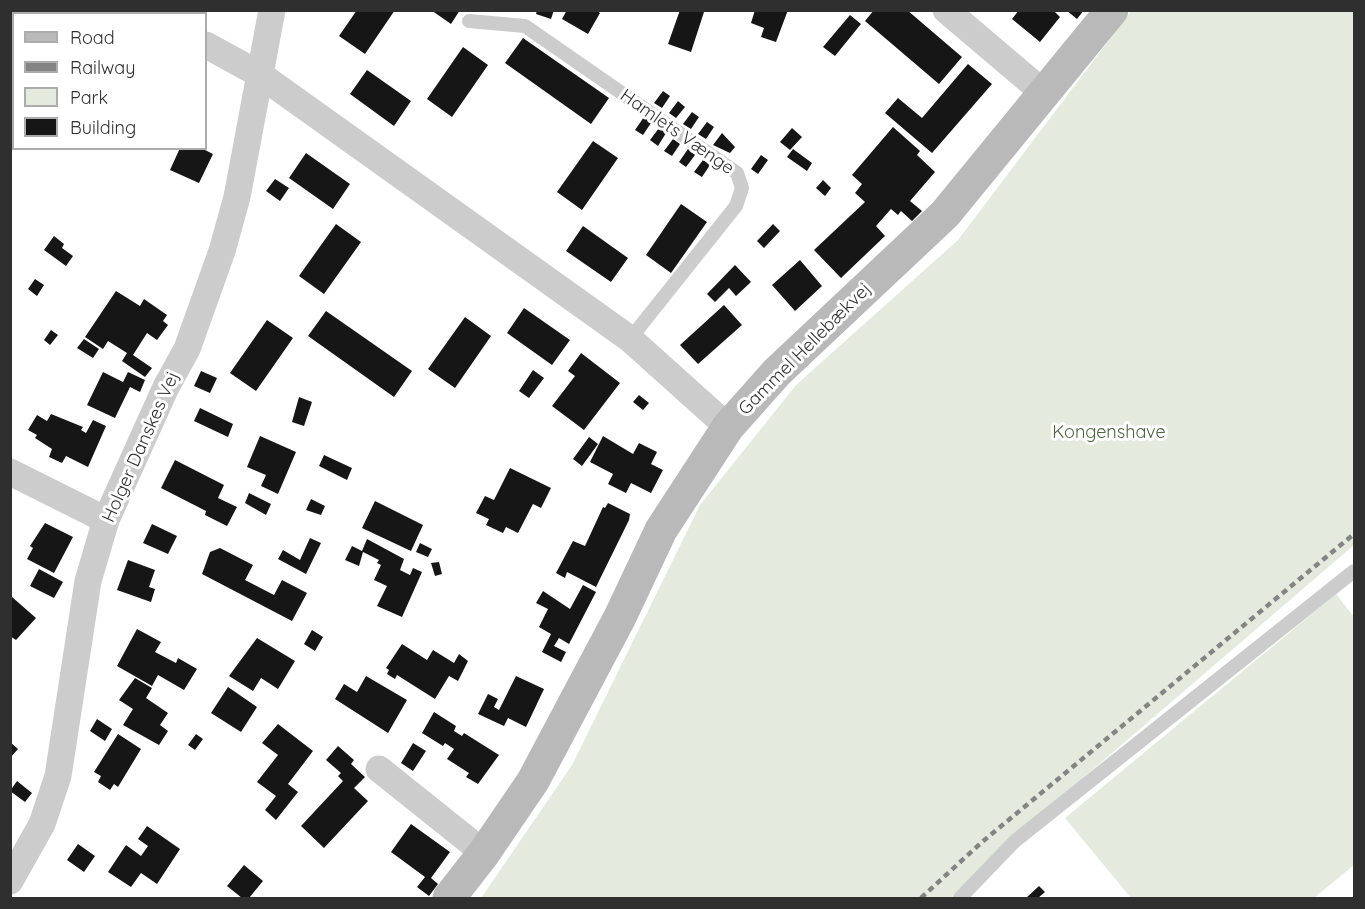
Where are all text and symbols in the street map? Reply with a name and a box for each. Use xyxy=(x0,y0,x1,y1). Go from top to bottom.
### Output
legend xyxy=(12,12,207,150)
text: Road xyxy=(70,26,115,49)
text: Railway xyxy=(70,56,136,79)
street label: Hamlets Vænge xyxy=(616,85,738,179)
text: Park xyxy=(70,86,108,109)
text: Building xyxy=(70,116,136,139)
street label: Gammel Hellebækvej xyxy=(734,278,876,420)
street label: Holger Danskes Vej xyxy=(98,368,184,526)
park label: Kongenshave xyxy=(1052,422,1166,444)

